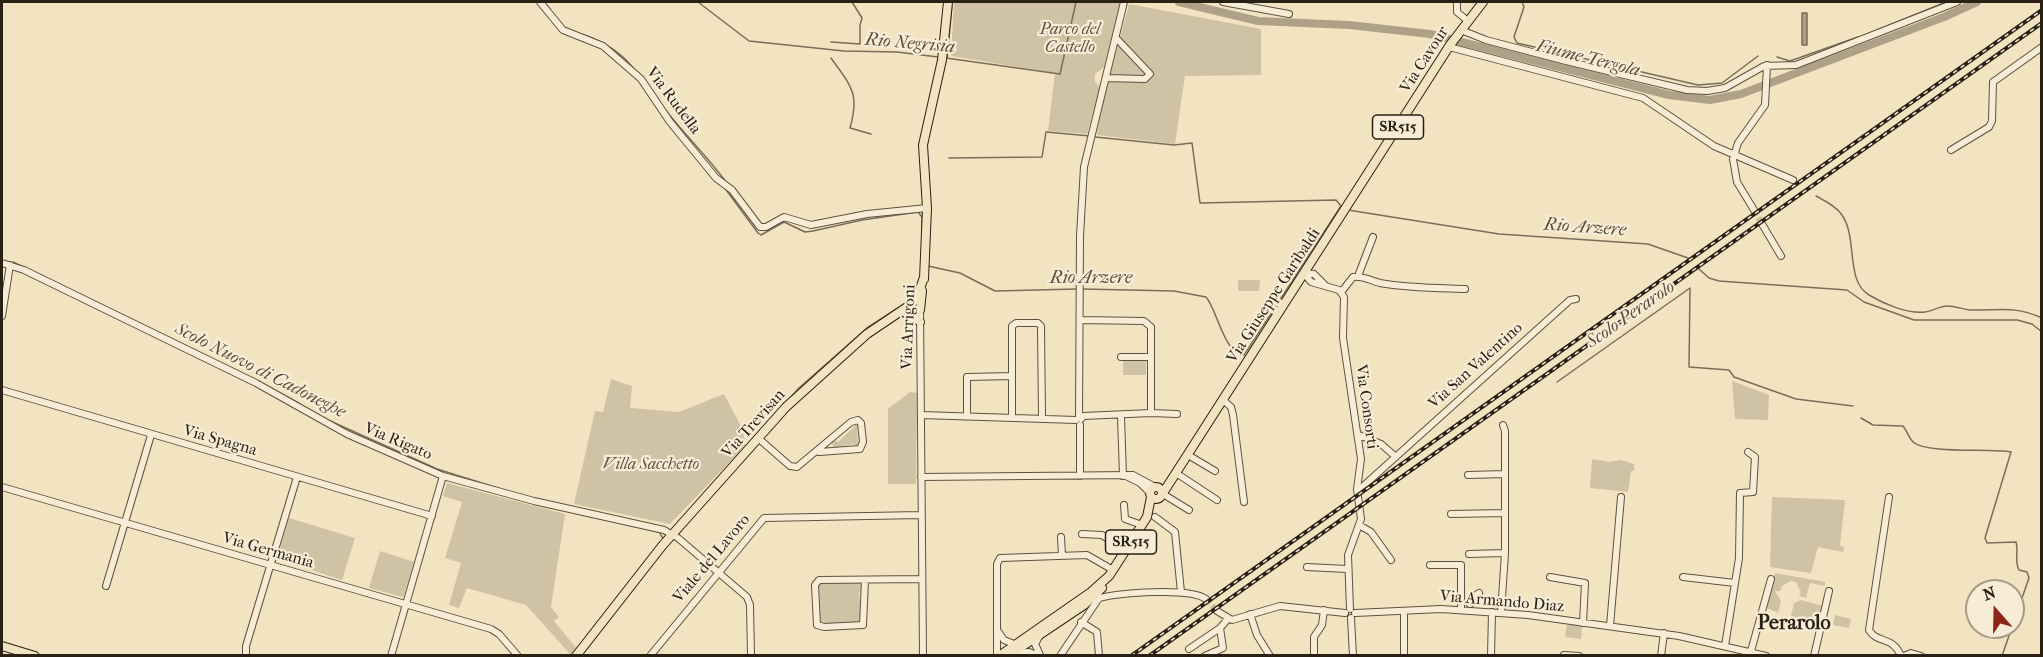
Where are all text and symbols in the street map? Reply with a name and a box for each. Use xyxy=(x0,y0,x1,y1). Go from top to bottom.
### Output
park label: Parco del Castello xyxy=(1040,20,1100,58)
street label: Via Cavour xyxy=(1396,23,1454,97)
water label: Rio Negrisia xyxy=(864,29,956,59)
water label: Fiume Tergola xyxy=(1534,36,1642,82)
street label: Via Rudella xyxy=(642,64,704,138)
road number: SR515 xyxy=(1372,115,1424,139)
water label: Rio Arzere xyxy=(1543,214,1627,242)
street label: Via Giuseppe Garibaldi xyxy=(1223,225,1325,367)
water label: Rio Arzere xyxy=(1050,268,1132,290)
water label: Scolo Perarolo xyxy=(1583,277,1679,353)
street label: Via Arrigoni xyxy=(898,284,920,370)
water label: Scolo Nuovo di Cadoneghe xyxy=(171,319,349,423)
street label: Via San Valentino xyxy=(1425,319,1527,413)
street label: Via Consorti xyxy=(1351,363,1381,451)
street label: Via Trevisan xyxy=(718,386,790,462)
street label: Via Rigato xyxy=(361,419,435,465)
street label: Via Spagna xyxy=(181,421,259,461)
park label: Villa Sacchetto xyxy=(603,455,699,475)
street label: Viale del Lavoro xyxy=(669,511,755,607)
street label: Via Germania xyxy=(220,529,316,573)
road number: SR515 xyxy=(1106,530,1156,554)
north arrow xyxy=(1965,579,2025,639)
text: N xyxy=(1980,582,1998,605)
street label: Via Armando Diaz xyxy=(1439,587,1565,617)
district label: Perarolo xyxy=(1757,612,1831,636)

